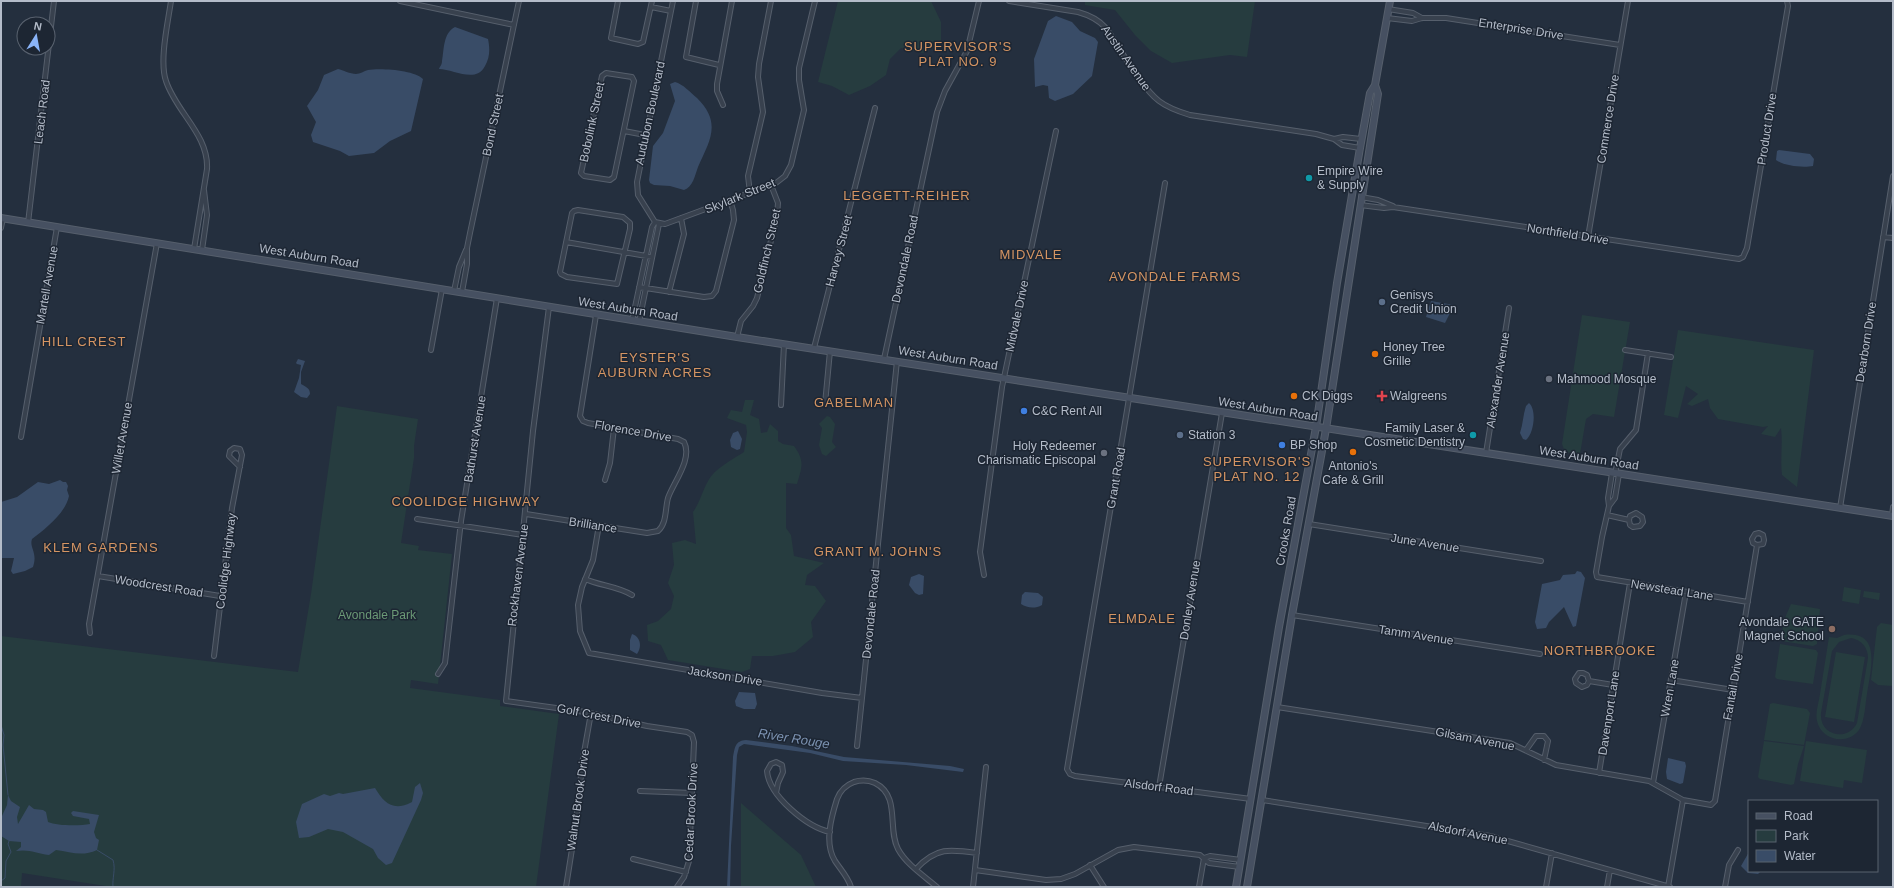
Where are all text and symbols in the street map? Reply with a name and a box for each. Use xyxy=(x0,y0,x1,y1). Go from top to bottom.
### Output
street label: Enterprise Drive xyxy=(1477,15,1565,43)
north arrow xyxy=(16,16,56,56)
text: N xyxy=(33,20,43,33)
street label: Austin Avenue xyxy=(1098,23,1154,94)
district label: SUPERVISOR'S PLAT NO. 9 xyxy=(904,39,1012,69)
street label: Audubon Boulevard xyxy=(632,60,668,166)
street label: Commerce Drive xyxy=(1594,73,1622,165)
street label: Leach Road xyxy=(31,79,53,145)
street label: Bobolink Street xyxy=(577,80,607,163)
street label: Bond Street xyxy=(480,92,507,157)
street label: Product Drive xyxy=(1754,92,1780,166)
place label: Empire Wire & Supply xyxy=(1317,164,1383,192)
marker: Empire Wire & Supply xyxy=(1304,173,1314,183)
street label: Skylark Street xyxy=(703,175,778,216)
district label: LEGGETT-REIHER xyxy=(843,188,971,203)
street label: Goldfinch Street xyxy=(751,207,784,294)
street label: Harvey Street xyxy=(823,213,855,288)
street label: Devondale Road xyxy=(889,214,921,304)
street label: Northfield Drive xyxy=(1526,221,1610,247)
street label: West Auburn Road xyxy=(258,241,360,271)
street label: Martell Avenue xyxy=(33,244,61,325)
district label: MIDVALE xyxy=(999,247,1063,262)
district label: AVONDALE FARMS xyxy=(1109,269,1241,284)
street label: Midvale Drive xyxy=(1003,279,1031,353)
place label: Genisys Credit Union xyxy=(1390,288,1457,316)
street label: West Auburn Road xyxy=(577,294,679,324)
marker: Genisys Credit Union xyxy=(1377,297,1387,307)
street label: Dearborn Drive xyxy=(1853,300,1879,383)
street label: Alexander Avenue xyxy=(1483,331,1513,429)
district label: HILL CREST xyxy=(42,334,126,349)
place label: Honey Tree Grille xyxy=(1383,340,1445,368)
street label: West Auburn Road xyxy=(897,343,999,373)
marker: Honey Tree Grille xyxy=(1370,349,1380,359)
district label: EYSTER'S AUBURN ACRES xyxy=(598,350,712,380)
place label: Mahmood Mosque xyxy=(1557,372,1657,386)
marker: Mahmood Mosque xyxy=(1544,374,1554,384)
place label: CK Diggs xyxy=(1302,389,1353,403)
place label: Walgreens xyxy=(1390,389,1447,403)
marker: CK Diggs xyxy=(1289,391,1299,401)
marker: Walgreens xyxy=(1377,391,1387,401)
street label: Bathurst Avenue xyxy=(461,394,489,483)
street label: West Auburn Road xyxy=(1217,394,1319,424)
district label: GABELMAN xyxy=(814,395,894,410)
street label: Willet Avenue xyxy=(109,401,135,475)
place label: C&C Rent All xyxy=(1032,404,1102,418)
marker: C&C Rent All xyxy=(1019,406,1029,416)
street label: Florence Drive xyxy=(593,417,673,445)
place label: Family Laser & Cosmetic Dentistry xyxy=(1364,421,1465,449)
place label: Station 3 xyxy=(1188,428,1236,442)
marker: Station 3 xyxy=(1175,430,1185,440)
marker: Family Laser & Cosmetic Dentistry xyxy=(1468,430,1478,440)
place label: BP Shop xyxy=(1290,438,1337,452)
place label: Holy Redeemer Charismatic Episcopal xyxy=(977,439,1096,467)
marker: BP Shop xyxy=(1277,440,1287,450)
street label: West Auburn Road xyxy=(1538,443,1640,473)
street label: Grant Road xyxy=(1104,446,1128,510)
marker: Antonio's Cafe & Grill xyxy=(1348,447,1358,457)
marker: Holy Redeemer Charismatic Episcopal xyxy=(1099,448,1109,458)
district label: SUPERVISOR'S PLAT NO. 12 xyxy=(1203,454,1311,484)
place label: Antonio's Cafe & Grill xyxy=(1322,459,1384,487)
district label: COOLIDGE HIGHWAY xyxy=(392,494,540,509)
street label: Crooks Road xyxy=(1273,495,1299,567)
street label: Coolidge Highway xyxy=(213,512,239,610)
street label: Brilliance xyxy=(568,514,618,536)
street label: Rockhaven Avenue xyxy=(505,523,531,627)
street label: June Avenue xyxy=(1390,531,1461,555)
district label: KLEM GARDENS xyxy=(43,540,159,555)
district label: GRANT M. JOHN'S xyxy=(814,544,942,559)
street label: Donley Avenue xyxy=(1177,559,1203,641)
street label: Devondale Road xyxy=(859,569,883,659)
street label: Woodcrest Road xyxy=(114,572,204,600)
street label: Newstead Lane xyxy=(1630,577,1715,603)
park label: Avondale Park xyxy=(338,608,417,622)
district label: ELMDALE xyxy=(1108,611,1176,626)
place label: Avondale GATE Magnet School xyxy=(1739,615,1824,643)
street label: Tamm Avenue xyxy=(1377,622,1455,648)
marker: Avondale GATE Magnet School xyxy=(1827,624,1837,634)
district label: NORTHBROOKE xyxy=(1544,643,1656,658)
street label: Fantail Drive xyxy=(1720,652,1746,721)
street label: Wren Lane xyxy=(1658,658,1682,718)
street label: Jackson Drive xyxy=(687,663,764,689)
street label: Davenport Lane xyxy=(1595,669,1623,756)
street label: Golf Crest Drive xyxy=(556,701,643,731)
street label: Gilsam Avenue xyxy=(1434,724,1516,754)
water label: River Rouge xyxy=(757,725,831,752)
street label: Walnut Brook Drive xyxy=(564,748,592,852)
street label: Cedar Brook Drive xyxy=(681,762,701,862)
street label: Alsdorf Road xyxy=(1124,776,1194,798)
legend xyxy=(1748,800,1878,872)
text: Road xyxy=(1784,809,1813,823)
street label: Alsdorf Avenue xyxy=(1427,818,1509,848)
text: Park xyxy=(1784,829,1810,843)
text: Water xyxy=(1784,849,1816,863)

